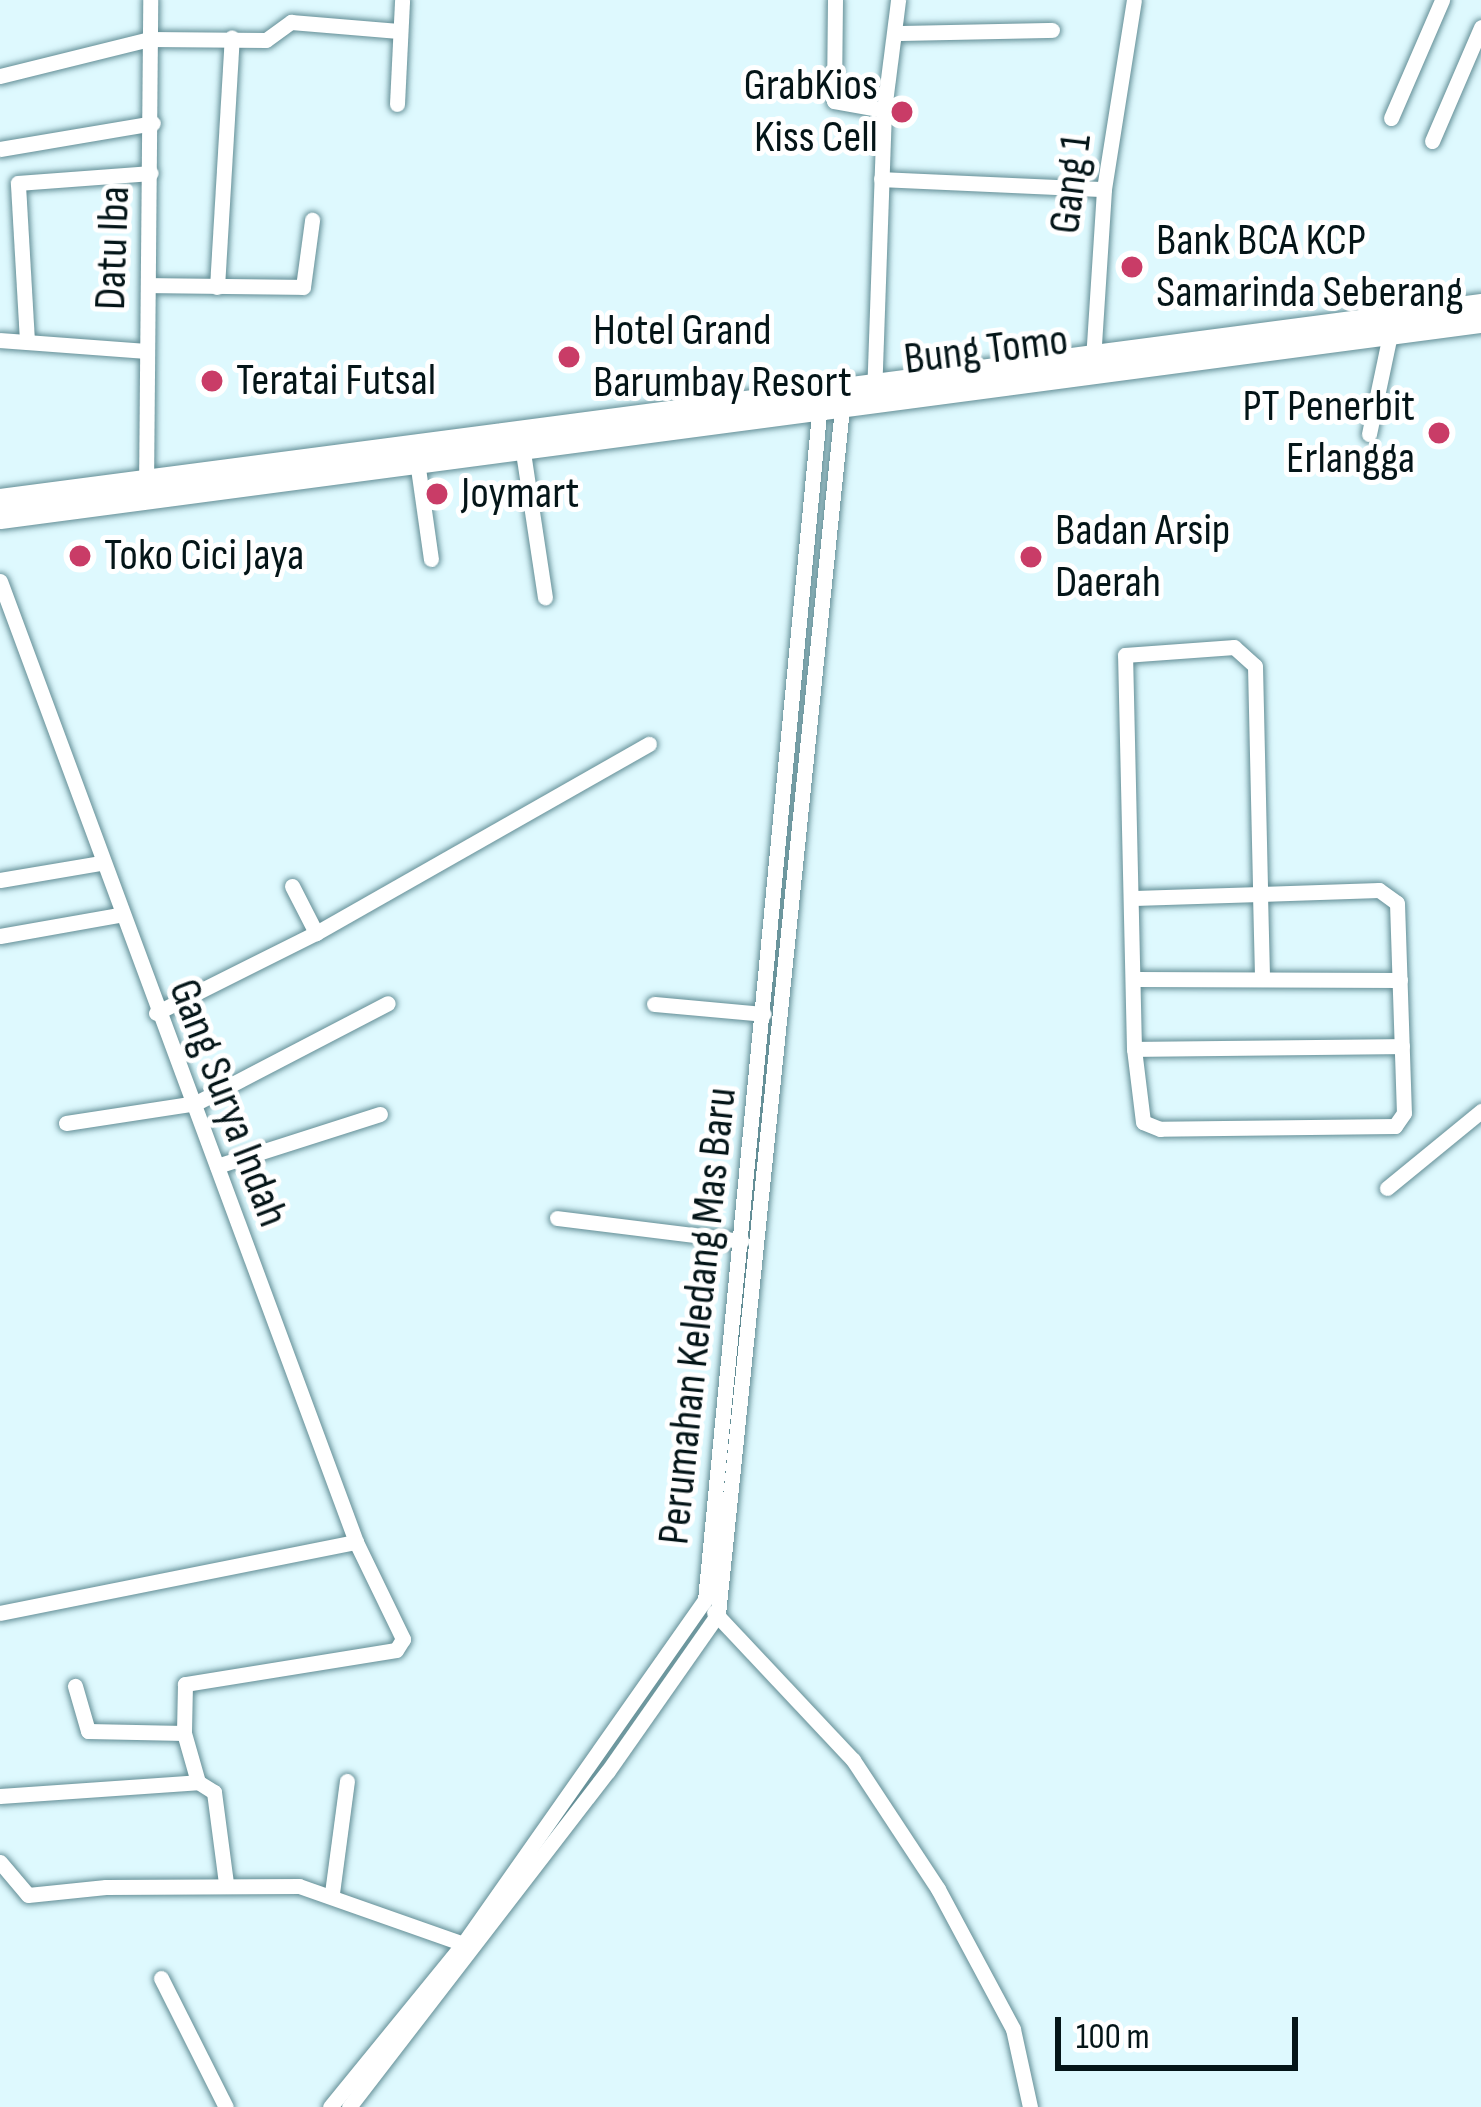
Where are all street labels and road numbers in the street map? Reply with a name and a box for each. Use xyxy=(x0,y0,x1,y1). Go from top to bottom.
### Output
street label: Gang 1 xyxy=(1038,131,1104,237)
street label: Datu Iba xyxy=(84,185,142,311)
street label: Bung Tomo xyxy=(901,313,1071,387)
street label: Gang Surya Indah xyxy=(156,972,300,1234)
street label: Perumahan Keledang Mas Baru xyxy=(647,1085,749,1547)

